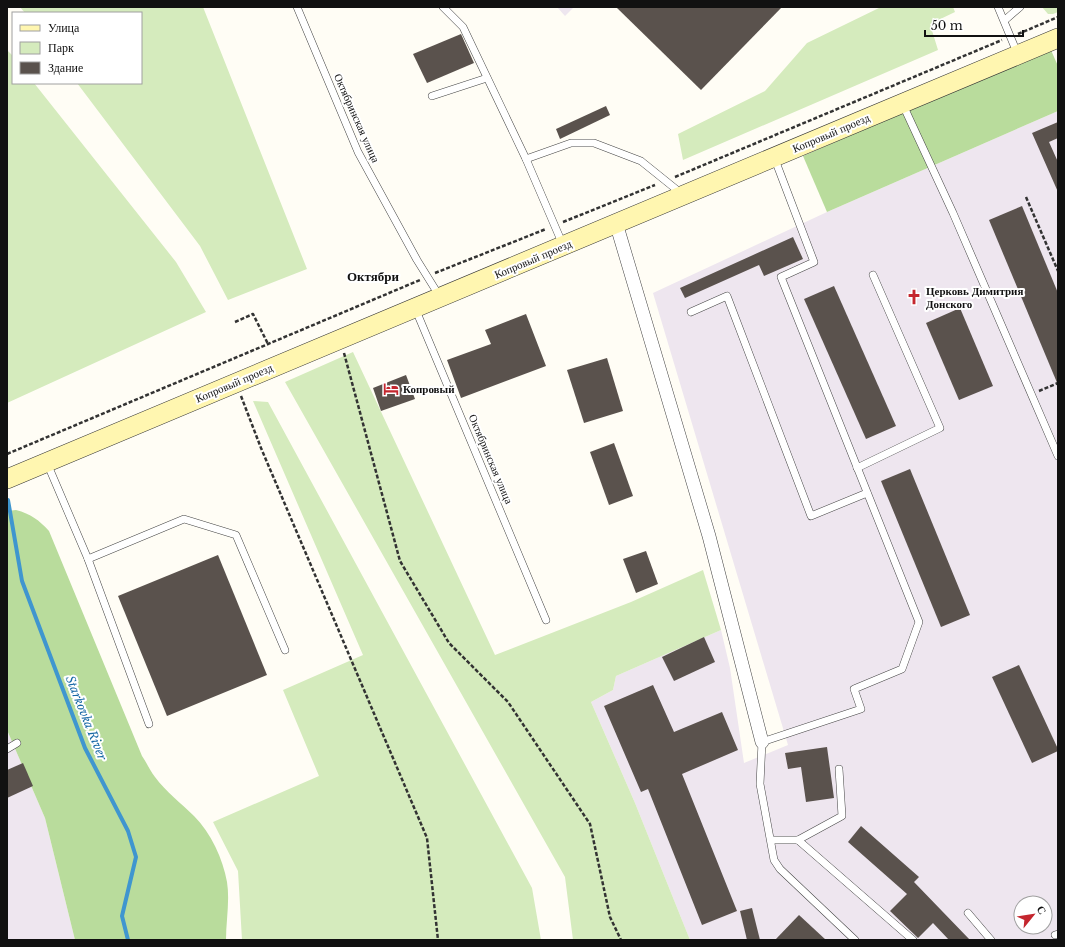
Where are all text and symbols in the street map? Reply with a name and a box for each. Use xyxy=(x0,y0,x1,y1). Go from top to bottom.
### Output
legend xyxy=(12,12,142,84)
scale bar xyxy=(925,12,1023,38)
text: 50 m xyxy=(931,18,963,33)
text: Улица xyxy=(48,20,80,35)
text: Парк xyxy=(48,40,74,55)
text: Здание xyxy=(48,60,83,75)
street label: Октябринская улица xyxy=(331,71,383,165)
street label: Копровый проезд xyxy=(790,110,872,156)
street label: Копровый проезд xyxy=(492,236,574,282)
district label: Октябри xyxy=(347,268,400,285)
place label: Церковь Димитрия Донского xyxy=(926,284,1023,311)
church icon: Церковь Димитрия Донского xyxy=(905,288,923,306)
street label: Копровый проезд xyxy=(193,360,275,406)
hotel icon: Копровый xyxy=(382,380,400,398)
place label: Копровый xyxy=(403,382,455,396)
street label: Октябринская улица xyxy=(466,412,516,506)
water label: Starkovka River xyxy=(63,673,110,763)
north arrow xyxy=(1013,895,1053,935)
text: С xyxy=(1034,903,1050,917)

